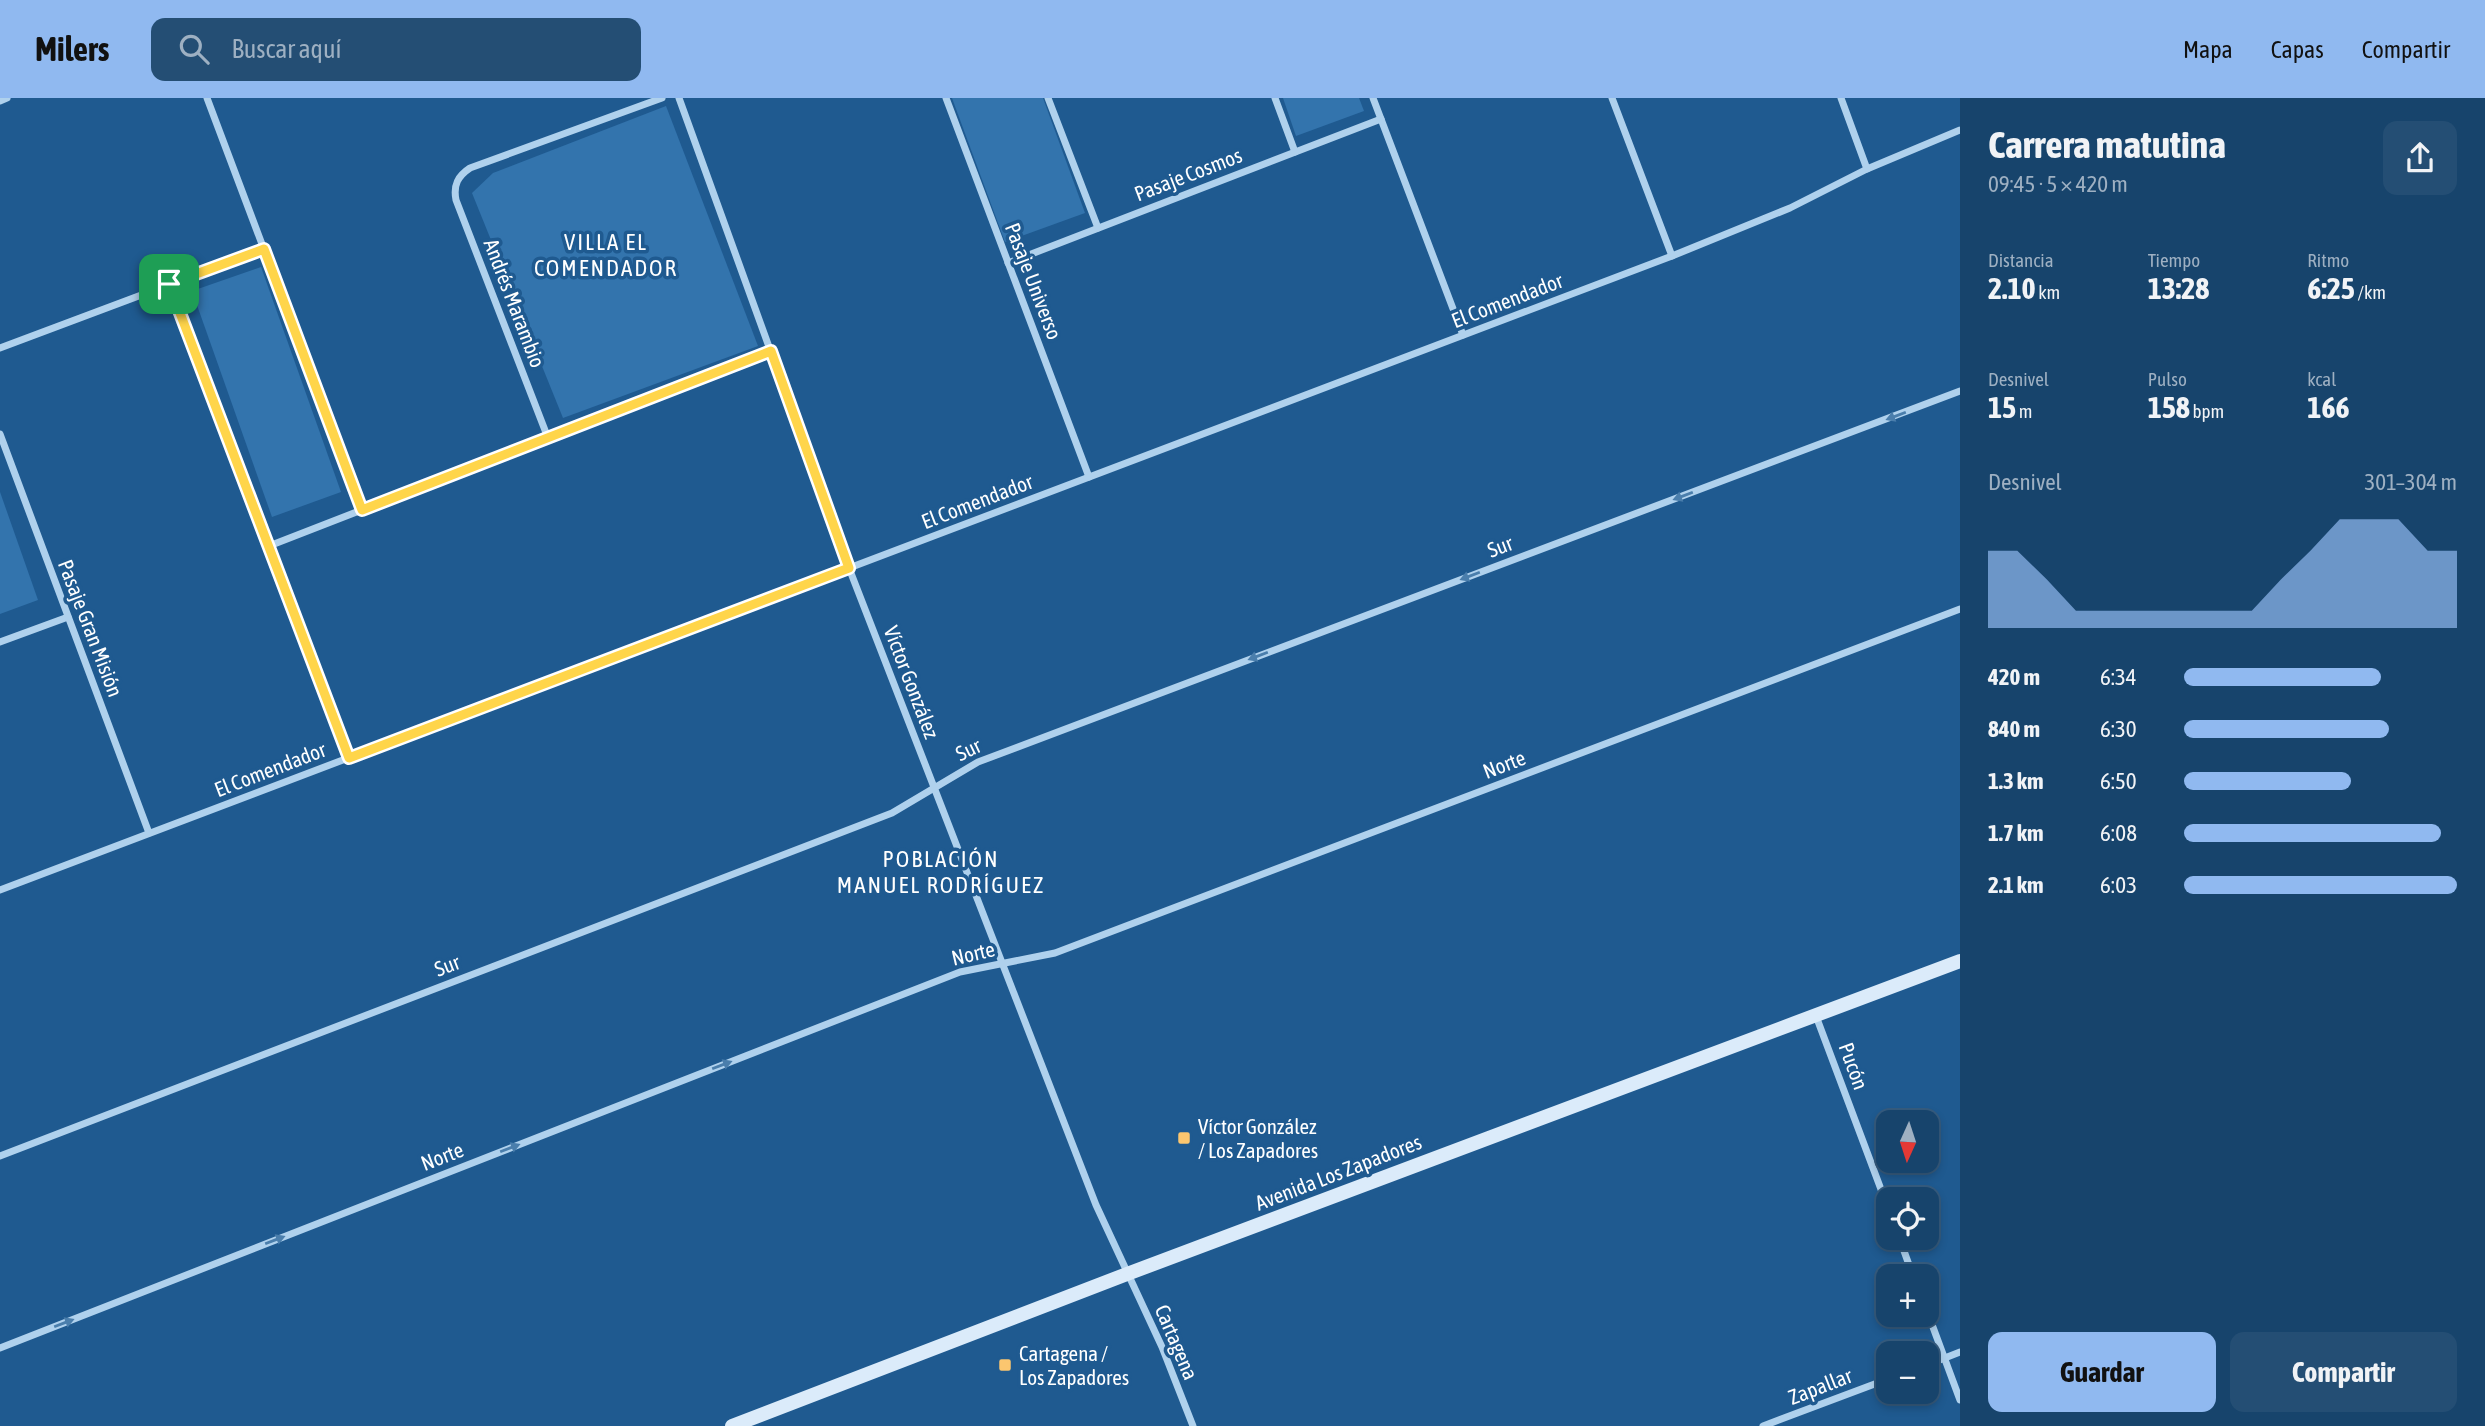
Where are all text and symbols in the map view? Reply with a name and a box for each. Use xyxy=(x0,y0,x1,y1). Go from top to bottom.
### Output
search box xyxy=(151,18,641,81)
text: Milers xyxy=(35,30,109,68)
icon: search xyxy=(175,30,213,68)
text: Buscar aquí xyxy=(231,34,341,64)
text: Mapa xyxy=(2183,36,2233,63)
text: Capas xyxy=(2271,36,2324,63)
text: Compartir xyxy=(2362,36,2450,63)
button: share xyxy=(2383,121,2457,195)
text: Carrera matutina xyxy=(1988,123,2226,166)
street label: Pasaje Cosmos xyxy=(1131,143,1245,205)
text: 09:45 · 5 × 420 m xyxy=(1988,171,2128,197)
street label: Pasaje Universo xyxy=(1001,219,1067,343)
district label: VILLA EL COMENDADOR xyxy=(534,229,678,281)
street label: Andrés Marambio xyxy=(479,235,551,371)
text: Distancia xyxy=(1988,249,2053,271)
text: Tiempo xyxy=(2148,249,2200,271)
text: Ritmo xyxy=(2307,249,2349,271)
pin xyxy=(139,254,199,314)
icon: arrive xyxy=(150,265,188,303)
street label: El Comendador xyxy=(1448,267,1567,332)
text: 2.10 xyxy=(1988,271,2036,305)
text: 13:28 xyxy=(2148,271,2209,305)
text: 6:25 xyxy=(2307,271,2355,305)
text: km xyxy=(2036,281,2060,303)
text: /km xyxy=(2355,281,2386,303)
text: Desnivel xyxy=(1988,368,2049,390)
text: Pulso xyxy=(2148,368,2187,390)
text: kcal xyxy=(2307,368,2336,390)
text: 15 xyxy=(1988,390,2016,424)
text: 158 xyxy=(2148,390,2190,424)
text: 166 xyxy=(2307,390,2350,424)
text: m xyxy=(2016,400,2033,422)
text: bpm xyxy=(2190,400,2224,422)
one-way arrow xyxy=(1886,410,1907,421)
street label: El Comendador xyxy=(918,468,1037,533)
text: Desnivel xyxy=(1988,469,2062,495)
text: 301–304 m xyxy=(2364,469,2457,495)
one-way arrow xyxy=(1673,491,1694,502)
street label: Sur xyxy=(1484,530,1517,562)
street label: Pasaje Gran Misión xyxy=(54,556,128,700)
one-way arrow xyxy=(1460,571,1481,582)
street label: Víctor González xyxy=(880,622,945,742)
one-way arrow xyxy=(1247,651,1268,662)
text: 420 m xyxy=(1988,664,2040,690)
text: 6:34 xyxy=(2100,664,2137,690)
text: 840 m xyxy=(1988,716,2040,742)
text: 6:30 xyxy=(2100,716,2137,742)
street label: Sur xyxy=(951,732,985,765)
street label: El Comendador xyxy=(211,736,330,801)
street label: Norte xyxy=(1479,745,1529,783)
text: 1.3 km xyxy=(1988,768,2044,794)
text: 6:50 xyxy=(2100,768,2137,794)
text: 1.7 km xyxy=(1988,820,2044,846)
text: 6:08 xyxy=(2100,820,2137,846)
district label: POBLACIÓN MANUEL RODRÍGUEZ xyxy=(837,846,1045,898)
text: 2.1 km xyxy=(1988,872,2044,898)
text: 6:03 xyxy=(2100,872,2137,898)
street label: Norte xyxy=(949,936,997,970)
street label: Sur xyxy=(431,949,464,981)
street label: Pucón xyxy=(1834,1039,1874,1093)
one-way arrow xyxy=(711,1059,732,1070)
north arrow xyxy=(1876,1110,1939,1172)
map controls xyxy=(1876,1110,1939,1404)
place label: Víctor González / Los Zapadores xyxy=(1198,1114,1318,1162)
street label: Avenida Los Zapadores xyxy=(1252,1129,1424,1215)
marker: Víctor González / Los Zapadores xyxy=(1176,1130,1192,1146)
street label: Norte xyxy=(417,1137,467,1175)
one-way arrow xyxy=(500,1142,521,1153)
button: locate xyxy=(1876,1187,1939,1250)
one-way arrow xyxy=(265,1234,286,1245)
button: + xyxy=(1876,1264,1939,1327)
street label: Cartagena xyxy=(1150,1301,1204,1383)
one-way arrow xyxy=(53,1317,74,1328)
button: Guardar xyxy=(1988,1332,2216,1412)
button: Compartir xyxy=(2230,1332,2457,1412)
place label: Cartagena / Los Zapadores xyxy=(1019,1341,1129,1389)
button: − xyxy=(1876,1341,1939,1404)
marker: Cartagena / Los Zapadores xyxy=(997,1357,1013,1373)
street label: Zapallar xyxy=(1785,1363,1856,1409)

